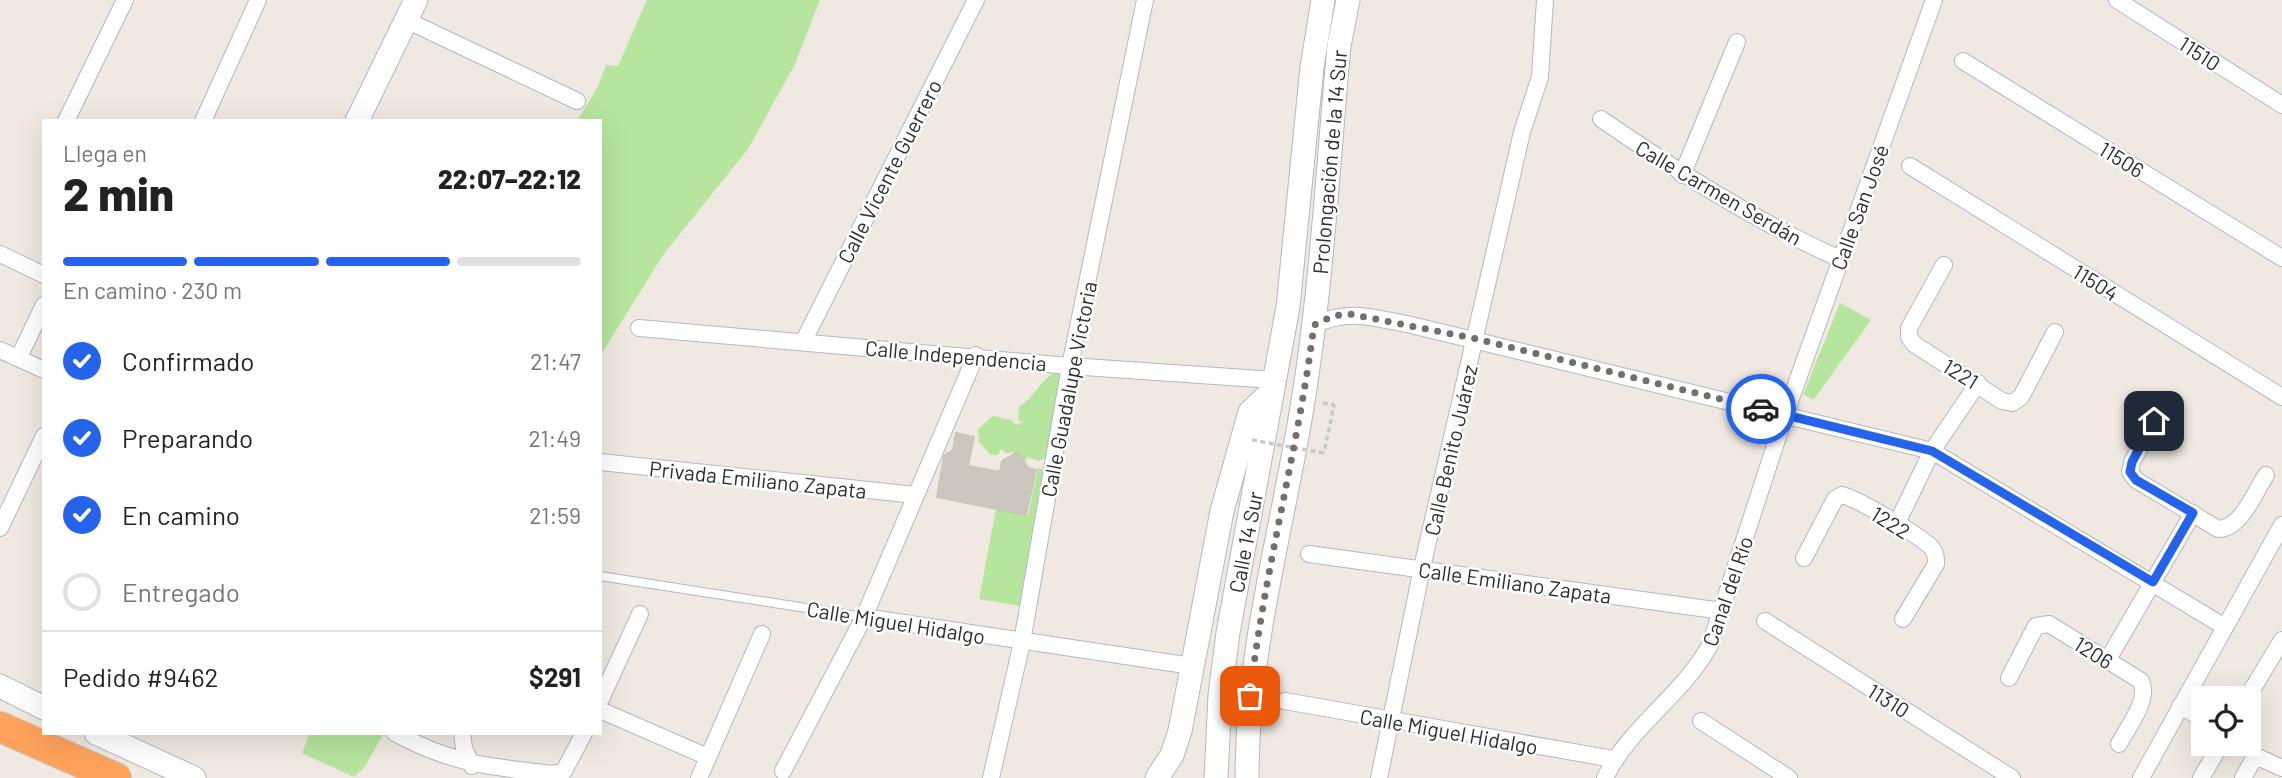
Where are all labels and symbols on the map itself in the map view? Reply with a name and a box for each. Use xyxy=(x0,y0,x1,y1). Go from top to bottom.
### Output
street label: 11510 xyxy=(2175,30,2225,76)
street label: Prolongación de la 14 Sur xyxy=(1307,49,1351,275)
street label: Calle Vicente Guerrero xyxy=(832,75,946,267)
street label: Calle Carmen Serdán xyxy=(1631,134,1807,250)
street label: 11506 xyxy=(2095,136,2149,182)
street label: Calle San José xyxy=(1825,141,1893,273)
street label: 11504 xyxy=(2069,258,2123,306)
street label: Calle Guadalupe Victoria xyxy=(1035,279,1101,499)
street label: Calle Independencia xyxy=(864,335,1048,375)
street label: 1221 xyxy=(1939,353,1983,393)
street label: Calle Benito Juárez xyxy=(1418,362,1482,538)
courier xyxy=(1726,374,1796,444)
pin xyxy=(2124,391,2184,451)
street label: Privada Emiliano Zapata xyxy=(648,455,868,503)
street label: Calle 14 Sur xyxy=(1223,489,1267,595)
street label: 1222 xyxy=(1867,501,1915,543)
street label: Canal del Río xyxy=(1696,533,1758,649)
street label: Calle Emiliano Zapata xyxy=(1417,556,1613,608)
street label: Calle Miguel Hidalgo xyxy=(805,596,987,648)
street label: 1206 xyxy=(2070,630,2118,674)
pin xyxy=(1220,666,1280,726)
street label: 11310 xyxy=(1863,678,1915,722)
street label: Calle Miguel Hidalgo xyxy=(1358,703,1540,759)

